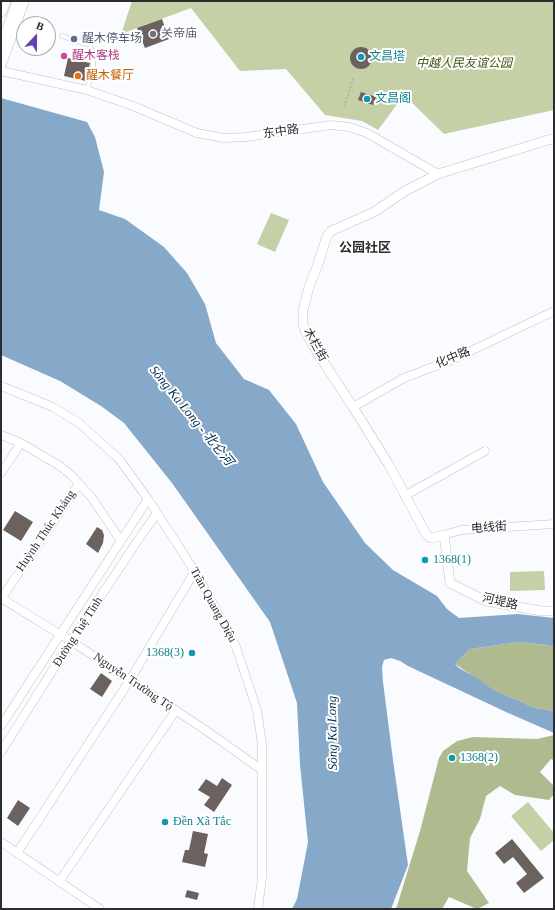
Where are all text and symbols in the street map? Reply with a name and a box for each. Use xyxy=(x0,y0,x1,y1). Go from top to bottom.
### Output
north arrow xyxy=(16,16,56,56)
text: B xyxy=(34,19,46,33)
place label: 关帝庙 xyxy=(161,27,197,41)
marker: 关帝庙 xyxy=(148,29,158,39)
place label: 醒木停车场 xyxy=(82,32,142,46)
marker: 醒木停车场 xyxy=(69,34,79,44)
place label: 醒木客栈 xyxy=(72,49,120,63)
place label: 文昌塔 xyxy=(369,50,405,64)
marker: 醒木客栈 xyxy=(59,51,69,61)
marker: 文昌塔 xyxy=(356,52,366,62)
park label: 中越人民友谊公园 xyxy=(416,57,512,71)
place label: 醒木餐厅 xyxy=(86,69,134,83)
marker: 醒木餐厅 xyxy=(73,71,83,81)
place label: 文昌阁 xyxy=(375,92,411,106)
marker: 文昌阁 xyxy=(362,94,372,104)
street label: 东中路 xyxy=(262,122,300,142)
district label: 公园社区 xyxy=(339,241,391,257)
street label: 木栏街 xyxy=(300,326,330,364)
street label: 化中路 xyxy=(434,345,472,371)
water label: Sông Ka Long - 北仑河 xyxy=(146,363,236,469)
street label: Huỳnh Thúc Kháng xyxy=(13,487,79,575)
street label: 电线街 xyxy=(471,520,507,536)
place label: 1368(1) xyxy=(433,553,471,567)
marker: 1368(1) xyxy=(420,555,430,565)
street label: Trần Quang Diệu xyxy=(186,565,240,645)
street label: 河堤路 xyxy=(481,591,519,613)
street label: Đường Tuệ Tĩnh xyxy=(50,594,106,670)
place label: 1368(3) xyxy=(146,646,184,660)
marker: 1368(3) xyxy=(187,648,197,658)
street label: Nguyễn Trường Tộ xyxy=(90,650,176,714)
water label: Sông Ka Long xyxy=(325,696,341,770)
place label: 1368(2) xyxy=(460,751,498,765)
marker: 1368(2) xyxy=(447,753,457,763)
place label: Đền Xã Tắc xyxy=(173,815,231,829)
marker: Đền Xã Tắc xyxy=(160,817,170,827)

